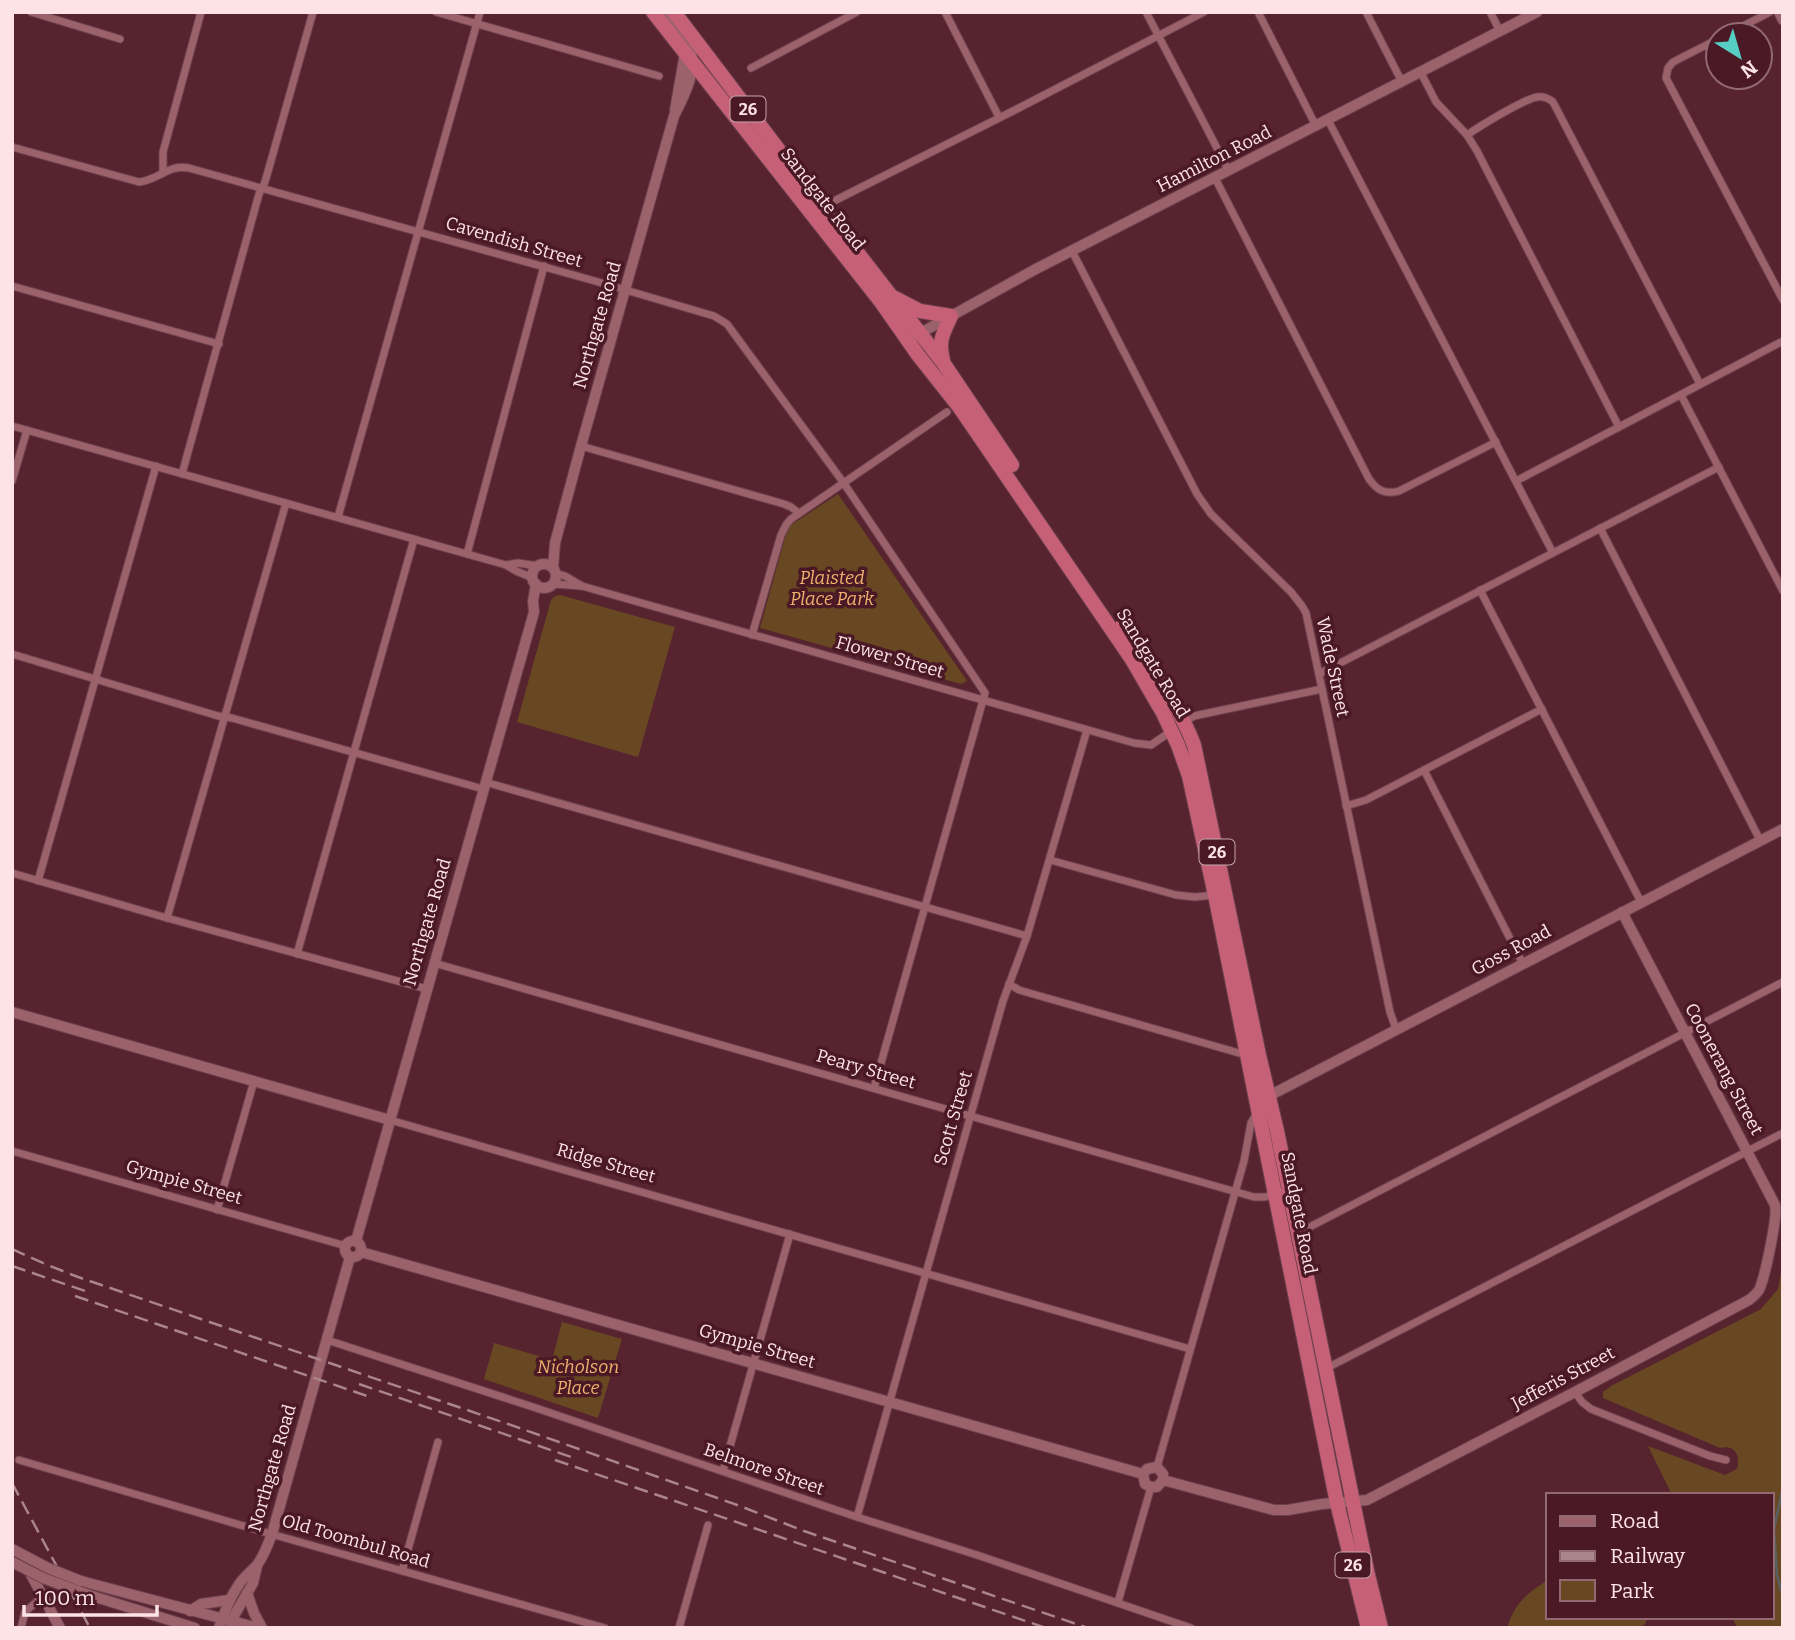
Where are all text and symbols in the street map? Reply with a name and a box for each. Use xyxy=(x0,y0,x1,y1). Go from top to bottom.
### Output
north arrow xyxy=(1704,21,1774,91)
text: N xyxy=(1736,56,1762,83)
road number: 26 xyxy=(730,96,766,122)
street label: Hamilton Road xyxy=(1153,121,1275,197)
street label: Sandgate Road xyxy=(776,143,870,255)
street label: Cavendish Street xyxy=(443,212,585,272)
street label: Northgate Road xyxy=(568,258,626,391)
park label: Plaisted Place Park xyxy=(790,567,874,610)
street label: Sandgate Road xyxy=(1112,604,1195,722)
street label: Wade Street xyxy=(1312,615,1354,719)
street label: Flower Street xyxy=(833,631,947,683)
road number: 26 xyxy=(1200,839,1234,864)
street label: Northgate Road xyxy=(398,855,456,988)
street label: Goss Road xyxy=(1468,920,1555,980)
street label: Coonerang Street xyxy=(1680,999,1768,1139)
street label: Peary Street xyxy=(814,1044,919,1094)
street label: Scott Street xyxy=(929,1068,977,1168)
street label: Ridge Street xyxy=(554,1138,658,1188)
street label: Sandgate Road xyxy=(1276,1150,1322,1276)
street label: Gympie Street xyxy=(123,1155,245,1209)
street label: Gympie Street xyxy=(696,1319,818,1373)
street label: Jefferis Street xyxy=(1507,1341,1619,1415)
park label: Nicholson Place xyxy=(537,1356,619,1399)
street label: Northgate Road xyxy=(243,1401,301,1534)
street label: Belmore Street xyxy=(701,1438,827,1500)
legend xyxy=(1546,1493,1774,1619)
text: Road xyxy=(1610,1508,1659,1534)
street label: Old Toombul Road xyxy=(279,1509,433,1573)
text: Railway xyxy=(1610,1543,1686,1569)
road number: 26 xyxy=(1336,1553,1370,1578)
scale bar xyxy=(24,1574,158,1618)
text: Park xyxy=(1610,1578,1654,1604)
text: 100 m xyxy=(35,1585,95,1611)

